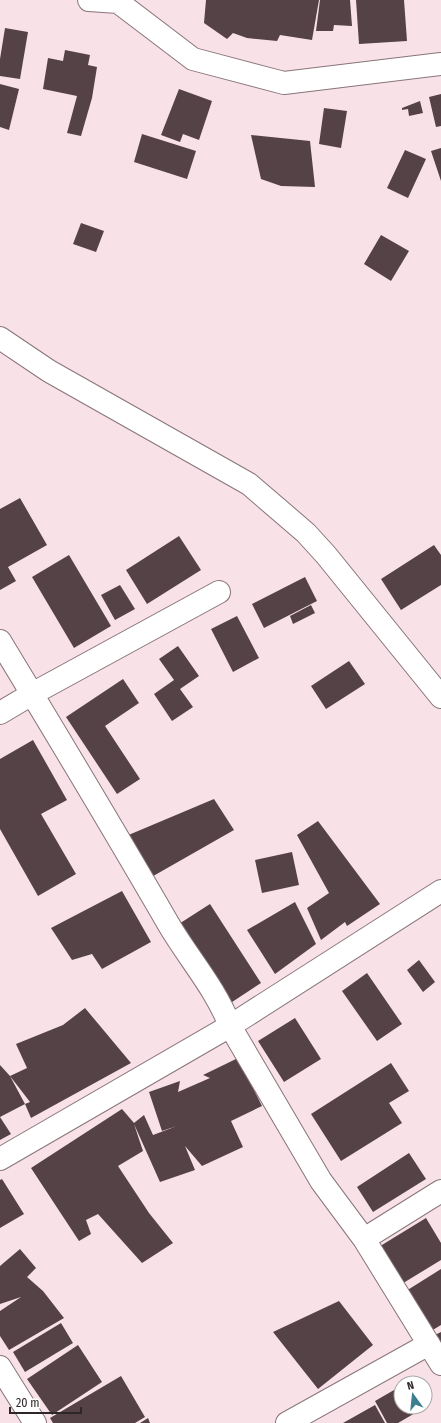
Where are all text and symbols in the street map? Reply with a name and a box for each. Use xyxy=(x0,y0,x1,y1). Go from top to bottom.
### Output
north arrow xyxy=(393,1375,433,1415)
text: N xyxy=(406,1379,415,1393)
scale bar xyxy=(10,1389,81,1415)
text: 20 m xyxy=(16,1396,40,1410)

